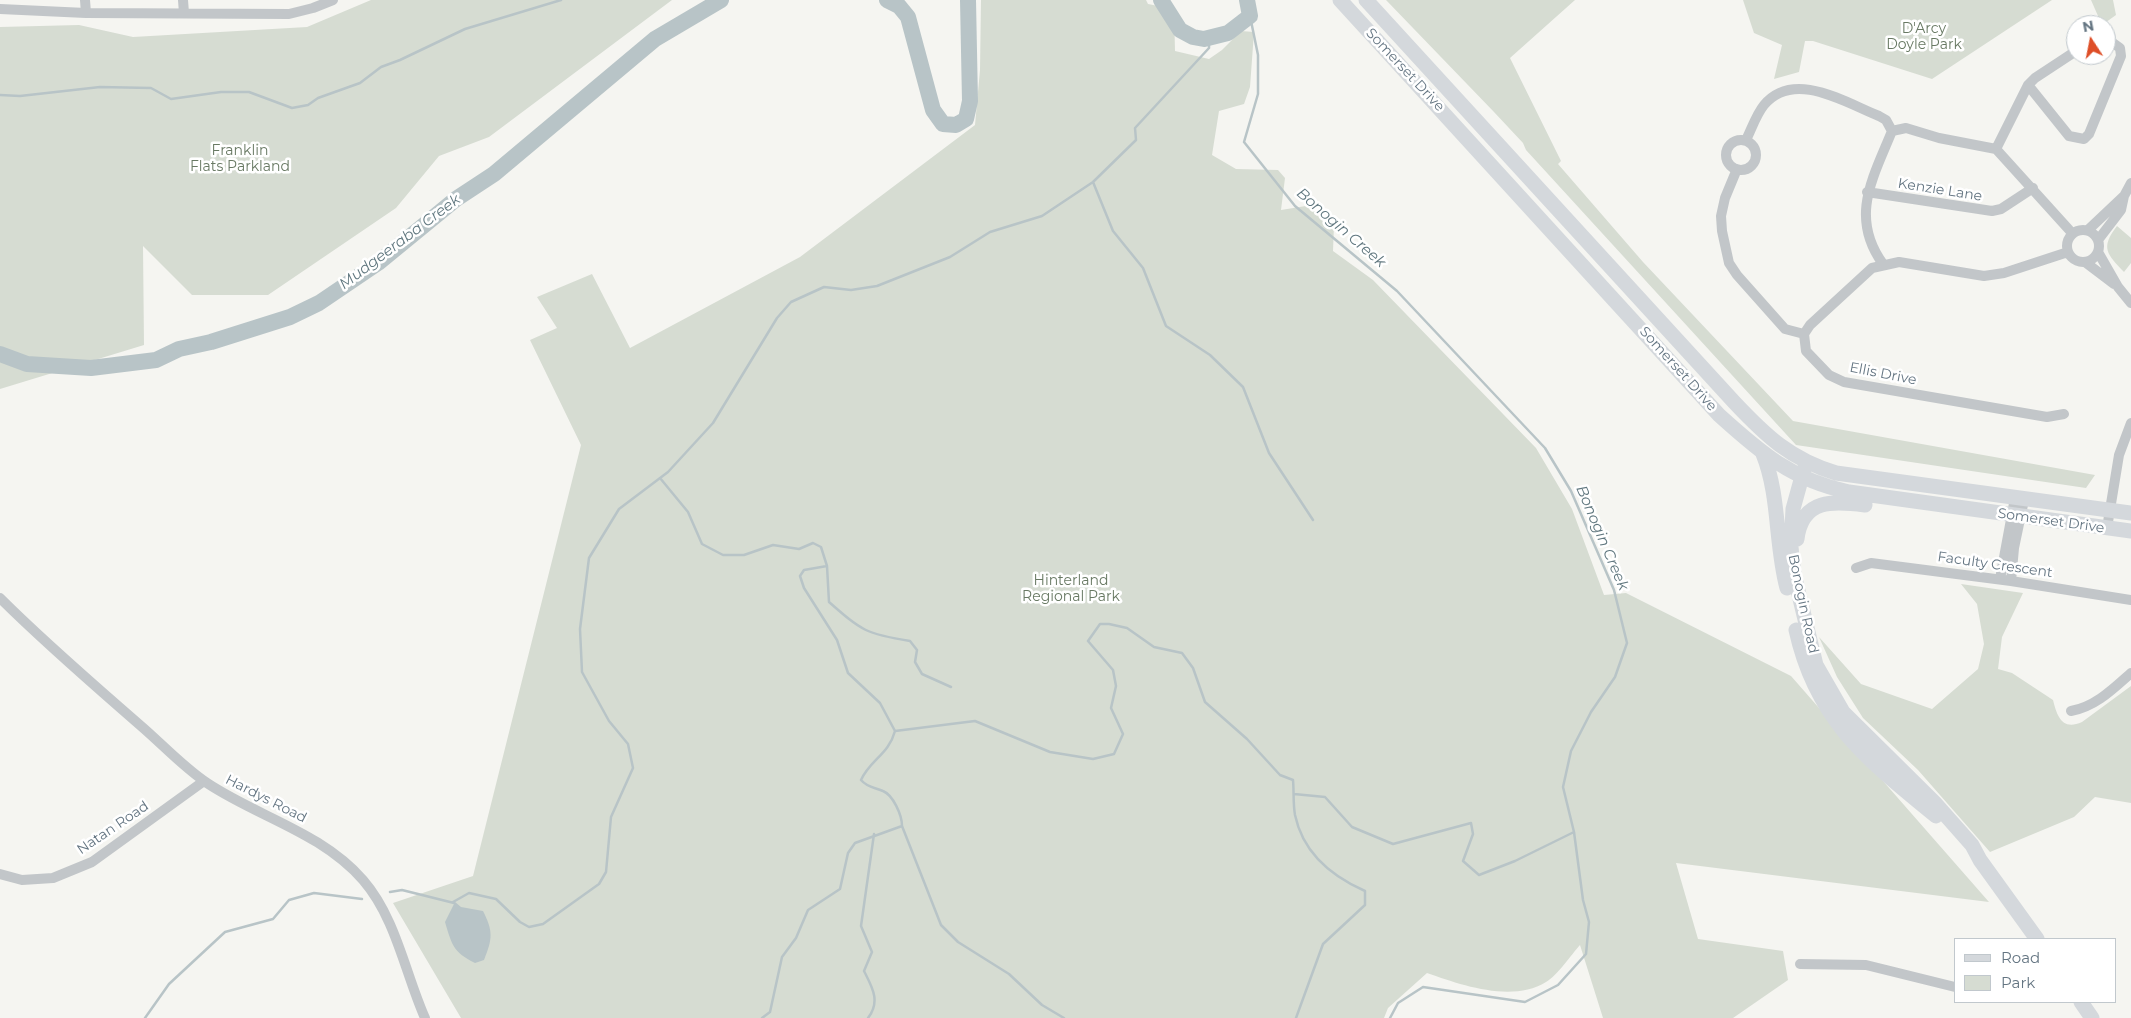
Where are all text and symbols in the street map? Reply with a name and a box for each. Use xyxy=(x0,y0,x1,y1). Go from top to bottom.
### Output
north arrow xyxy=(2066,15,2116,65)
text: N xyxy=(2081,16,2096,36)
park label: D'Arcy Doyle Park xyxy=(1886,21,1962,54)
street label: Somerset Drive xyxy=(1362,25,1448,115)
park label: Franklin Flats Parkland xyxy=(190,143,290,176)
street label: Kenzie Lane xyxy=(1897,175,1983,205)
water label: Bonogin Creek xyxy=(1293,184,1389,272)
water label: Mudgeeraba Creek xyxy=(336,191,464,293)
street label: Somerset Drive xyxy=(1636,323,1720,415)
street label: Ellis Drive xyxy=(1848,359,1918,389)
water label: Bonogin Creek xyxy=(1572,483,1632,593)
street label: Somerset Drive xyxy=(1997,505,2105,537)
street label: Faculty Crescent xyxy=(1936,549,2054,581)
street label: Bonogin Road xyxy=(1784,553,1822,655)
park label: Hinterland Regional Park xyxy=(1022,573,1120,606)
street label: Hardys Road xyxy=(222,771,310,827)
street label: Natan Road xyxy=(74,798,152,858)
legend xyxy=(1954,938,2116,1003)
text: Road xyxy=(2001,948,2040,967)
text: Park xyxy=(2001,973,2035,992)

